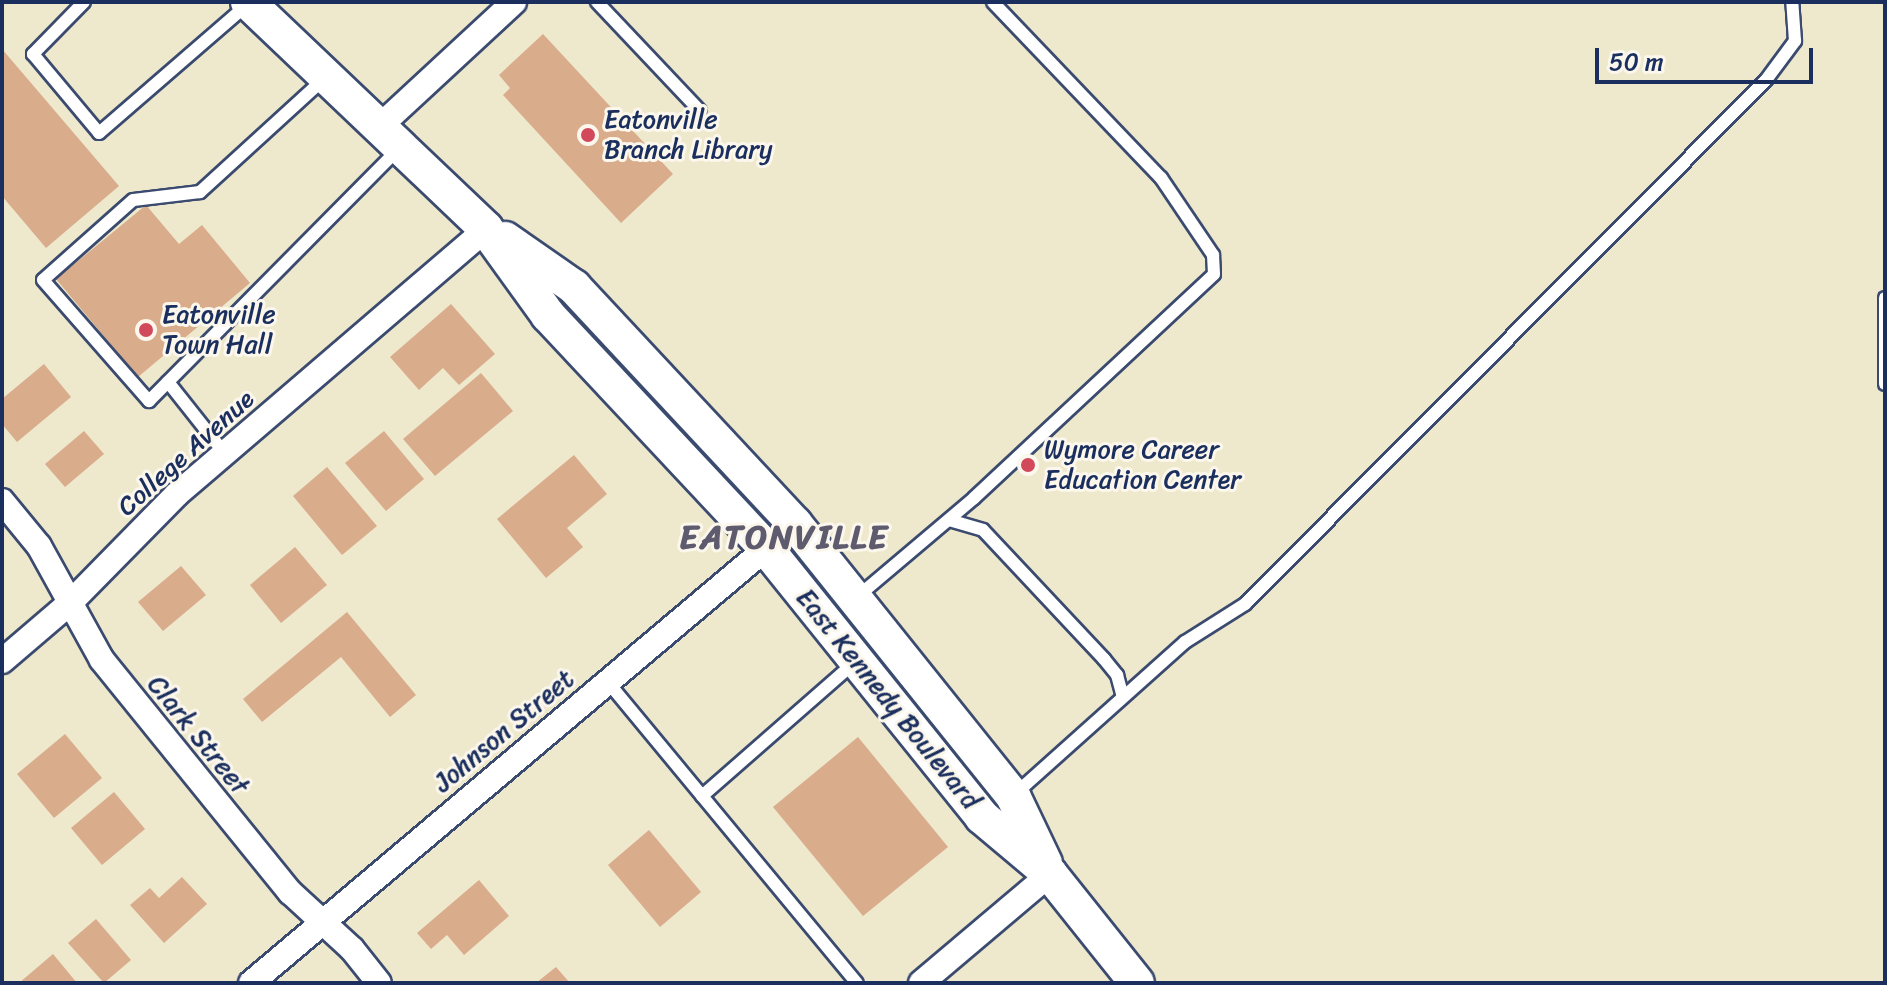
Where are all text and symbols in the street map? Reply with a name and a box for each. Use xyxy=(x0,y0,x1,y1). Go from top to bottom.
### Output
scale bar xyxy=(1599,32,1817,82)
text: 50 m xyxy=(1609,41,1664,83)
place label: Eatonville Branch Library xyxy=(604,104,773,166)
marker: Eatonville Branch Library xyxy=(579,126,597,144)
place label: Eatonville Town Hall xyxy=(162,299,276,360)
marker: Eatonville Town Hall xyxy=(137,321,155,339)
street label: College Avenue xyxy=(111,384,261,522)
place label: Wymore Career Education Center xyxy=(1044,434,1243,496)
marker: Wymore Career Education Center xyxy=(1019,456,1037,474)
district label: EATONVILLE xyxy=(679,518,889,558)
street label: East Kennedy Boulevard xyxy=(789,582,987,816)
street label: Johnson Street xyxy=(428,663,580,799)
street label: Clark Street xyxy=(141,669,255,801)

